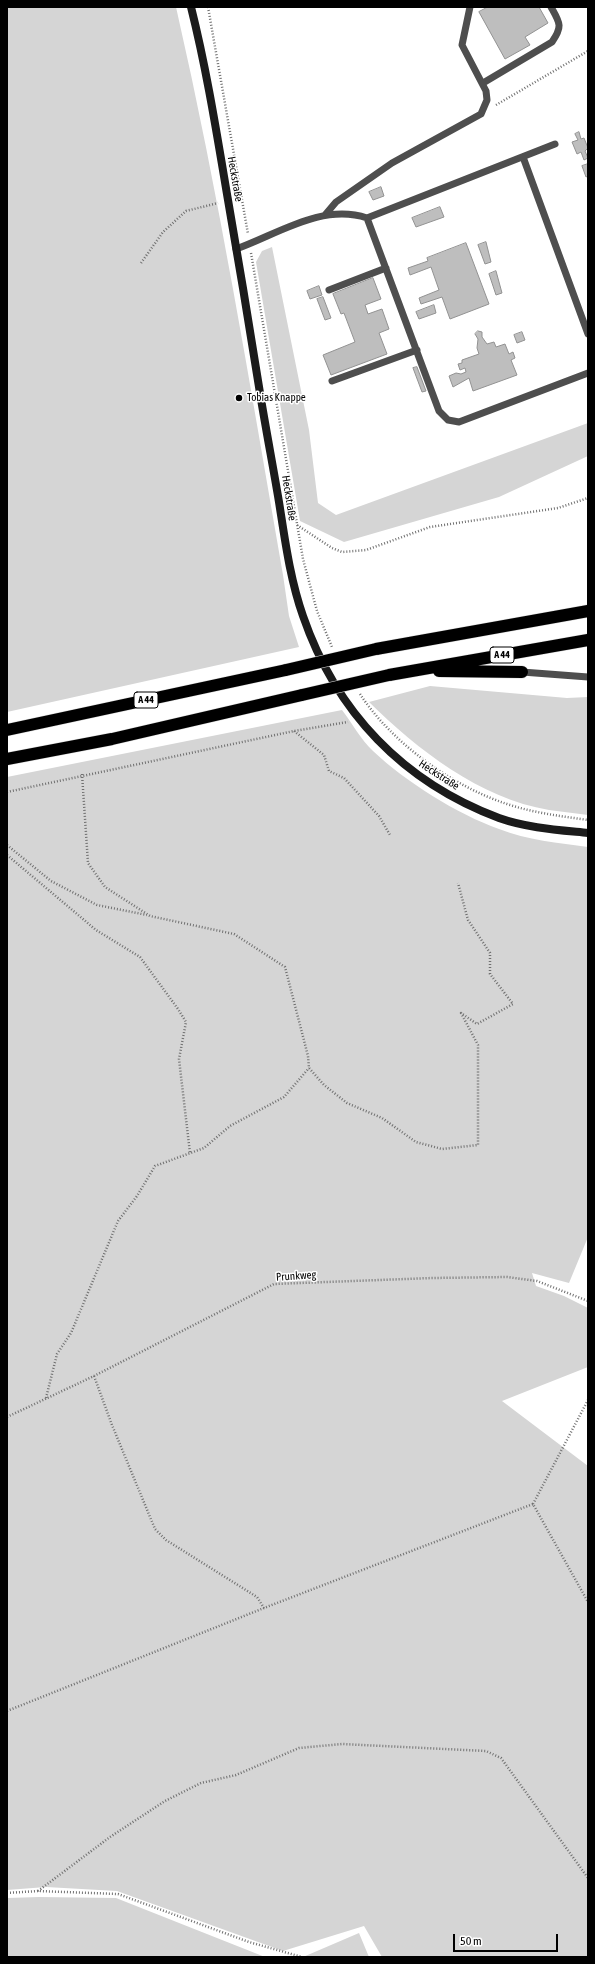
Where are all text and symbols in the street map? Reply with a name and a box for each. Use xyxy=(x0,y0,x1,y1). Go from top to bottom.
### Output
street label: Heckstraße xyxy=(225,155,245,203)
place label: Tobias Knappe xyxy=(247,391,306,405)
marker: Tobias Knappe xyxy=(234,393,244,403)
street label: Heckstraße xyxy=(279,474,299,522)
road number: A 44 xyxy=(490,647,514,663)
road number: A 44 xyxy=(134,692,158,708)
street label: Heckstraße xyxy=(416,757,462,793)
street label: Prunkweg xyxy=(275,1268,317,1284)
scale bar xyxy=(455,1926,560,1952)
text: 50 m xyxy=(460,1934,482,1948)

